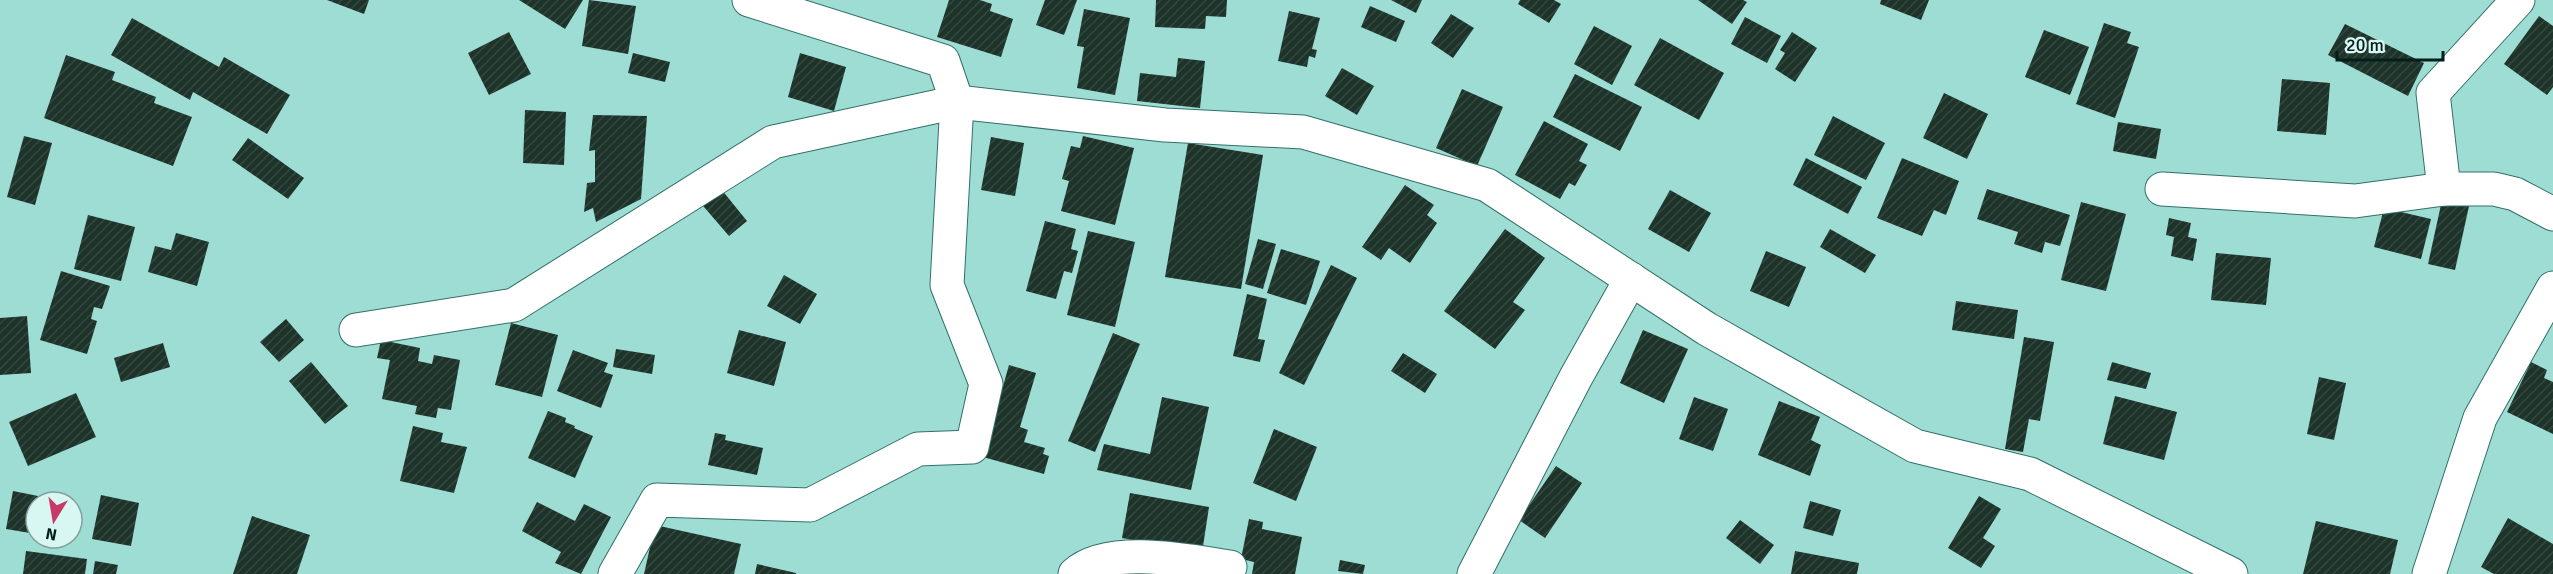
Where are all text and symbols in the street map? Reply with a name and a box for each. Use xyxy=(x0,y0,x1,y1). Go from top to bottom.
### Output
scale bar xyxy=(2337,24,2444,62)
text: 20 m xyxy=(2346,34,2384,56)
north arrow xyxy=(24,490,84,550)
text: N xyxy=(44,523,59,545)

